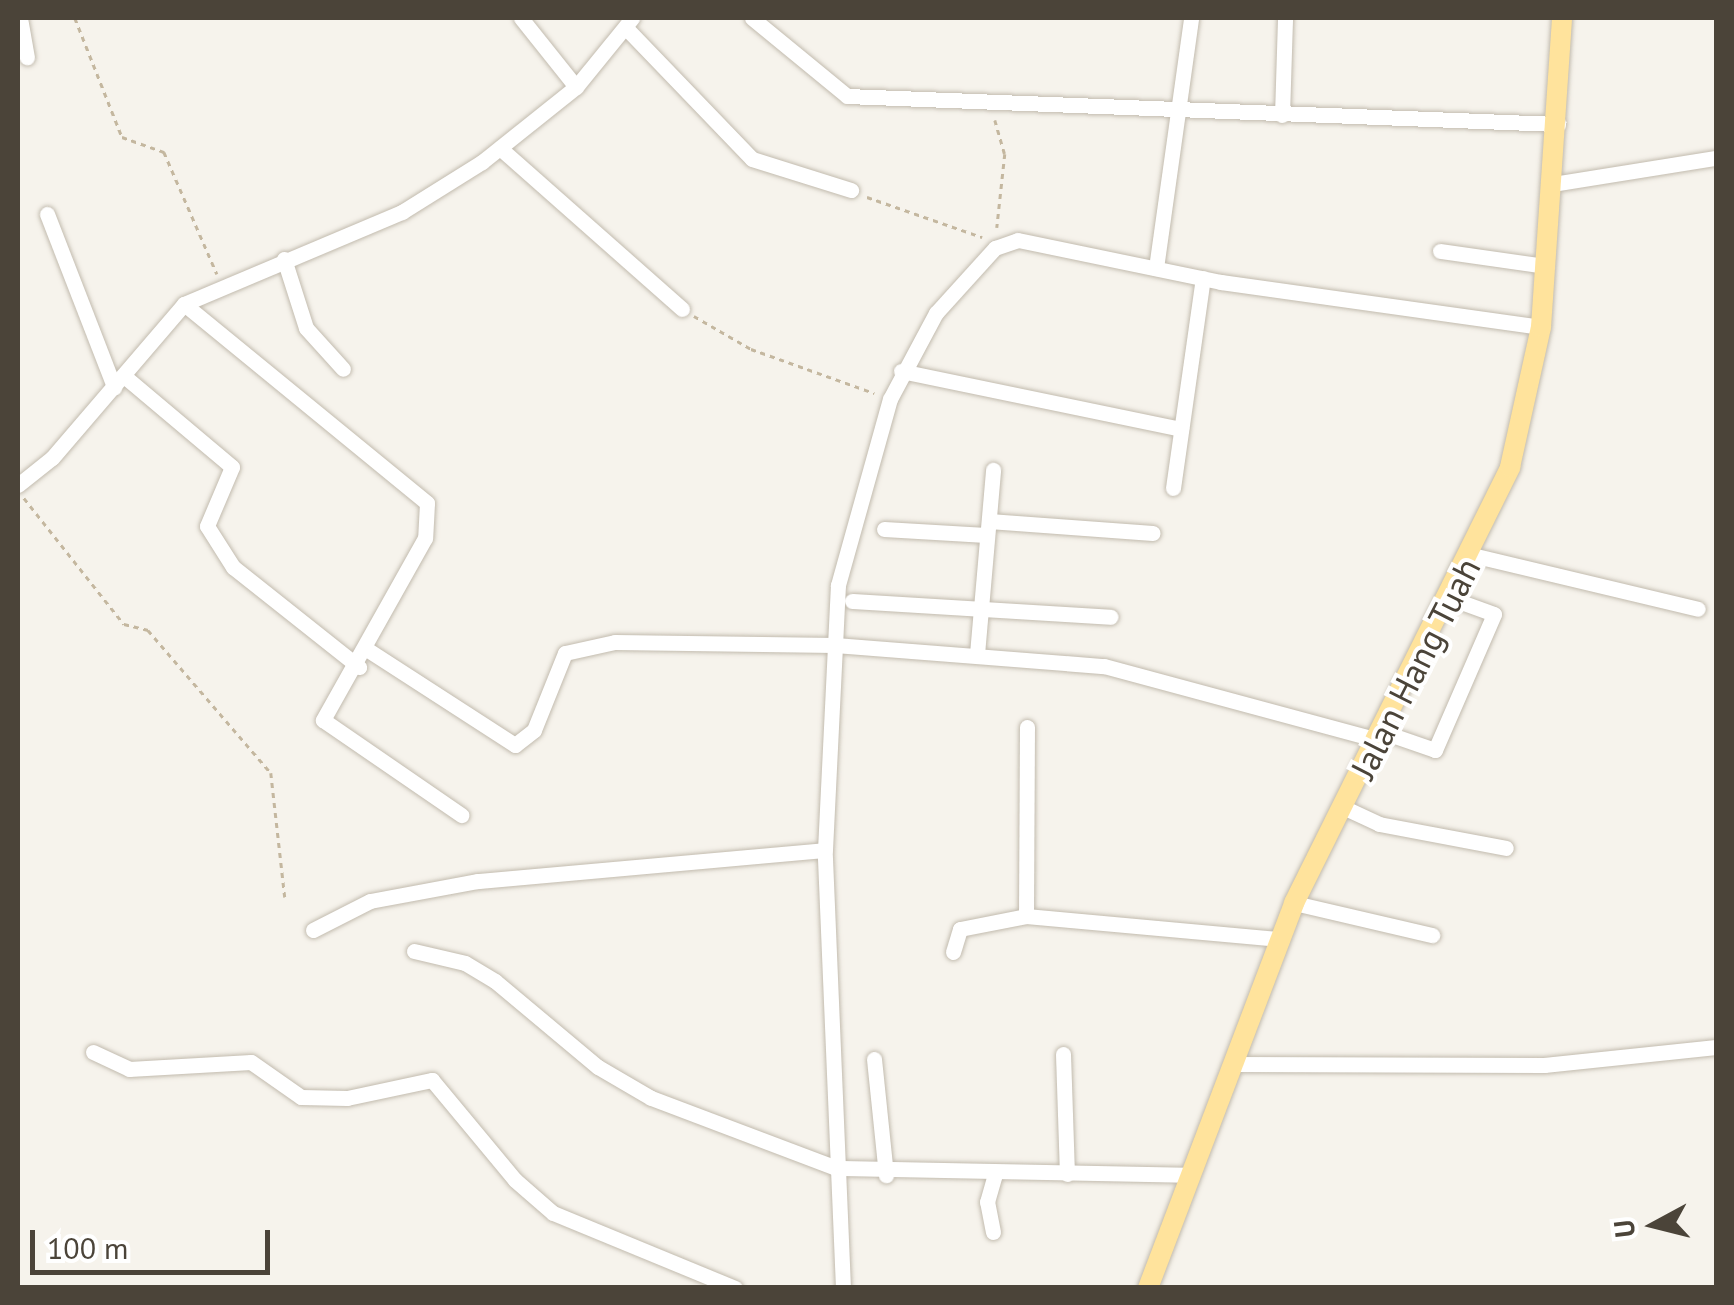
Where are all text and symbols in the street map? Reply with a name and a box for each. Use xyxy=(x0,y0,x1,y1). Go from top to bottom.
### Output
street label: Jalan Hang Tuah xyxy=(1341,550,1489,786)
north arrow xyxy=(1604,1175,1704,1275)
scale bar xyxy=(35,1210,275,1272)
text: U xyxy=(1604,1218,1643,1240)
text: 100 m xyxy=(47,1228,128,1267)

